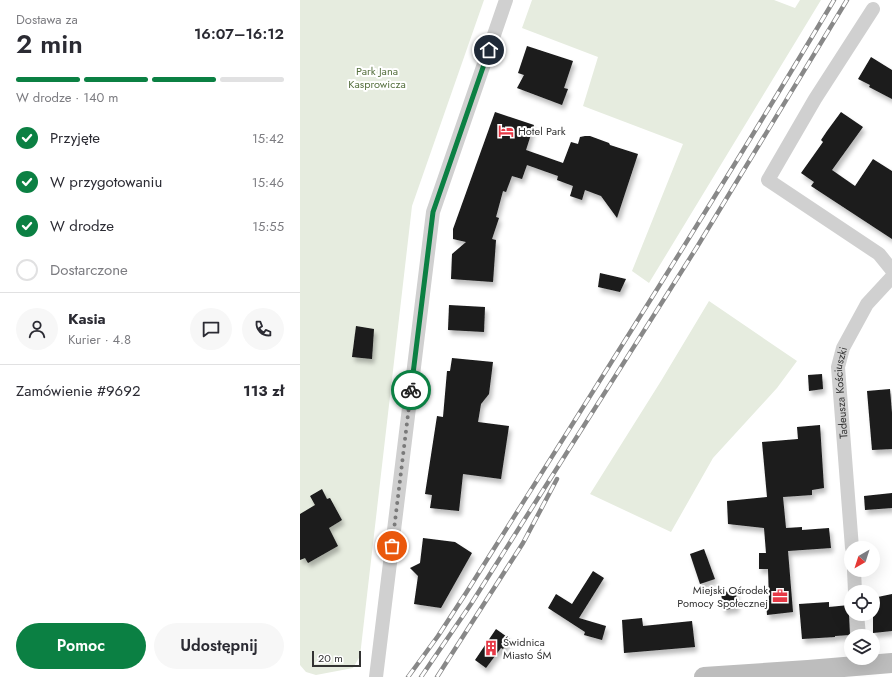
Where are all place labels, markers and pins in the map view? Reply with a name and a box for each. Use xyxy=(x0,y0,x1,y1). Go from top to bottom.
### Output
pin xyxy=(472,33,506,67)
hotel icon: Hotel Park xyxy=(497,122,515,140)
place label: Hotel Park xyxy=(518,123,566,139)
pin xyxy=(375,529,409,563)
place label: Miejski Ośrodek Pomocy Społecznej xyxy=(677,582,768,611)
office icon: Miejski Ośrodek Pomocy Społecznej xyxy=(771,587,789,605)
place label: Świdnica Miasto ŚM xyxy=(503,634,551,663)
building icon: Świdnica Miasto ŚM xyxy=(482,639,500,657)

